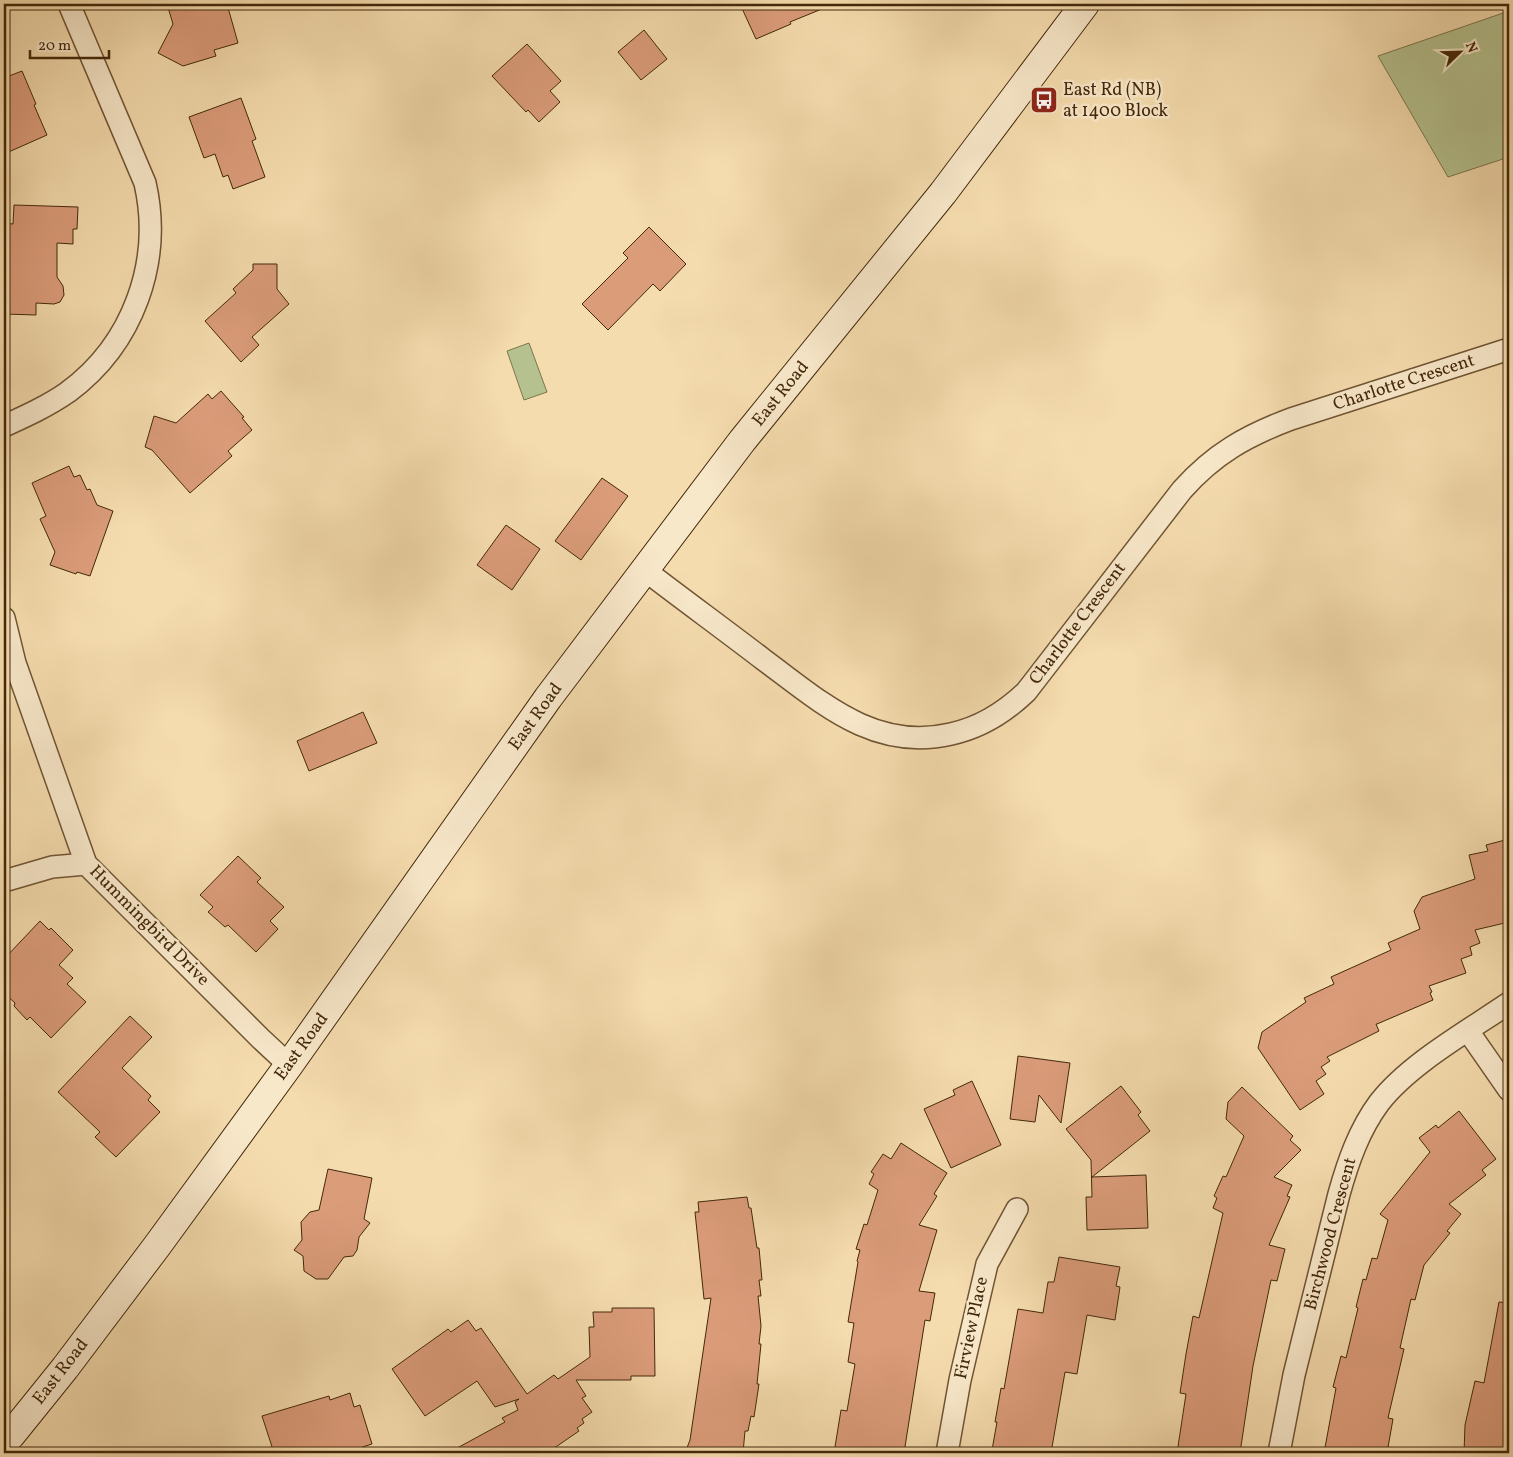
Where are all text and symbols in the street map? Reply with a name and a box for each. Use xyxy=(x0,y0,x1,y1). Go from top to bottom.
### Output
scale bar xyxy=(30,28,109,60)
north arrow xyxy=(1436,28,1486,78)
text: 20 m xyxy=(38,36,71,57)
text: N xyxy=(1460,39,1481,56)
place label: East Rd (NB) at 1400 Block xyxy=(1063,78,1168,124)
bus stop icon: East Rd (NB) at 1400 Block xyxy=(1029,85,1059,115)
street label: Charlotte Crescent xyxy=(1330,348,1478,418)
street label: East Road xyxy=(747,356,815,432)
street label: Charlotte Crescent xyxy=(1024,558,1132,690)
street label: East Road xyxy=(503,678,569,756)
street label: Hummingbird Drive xyxy=(83,860,215,992)
street label: East Road xyxy=(269,1008,335,1086)
street label: Birchwood Crescent xyxy=(1299,1155,1363,1313)
street label: Firview Place xyxy=(949,1274,995,1382)
street label: East Road xyxy=(27,1334,95,1410)

